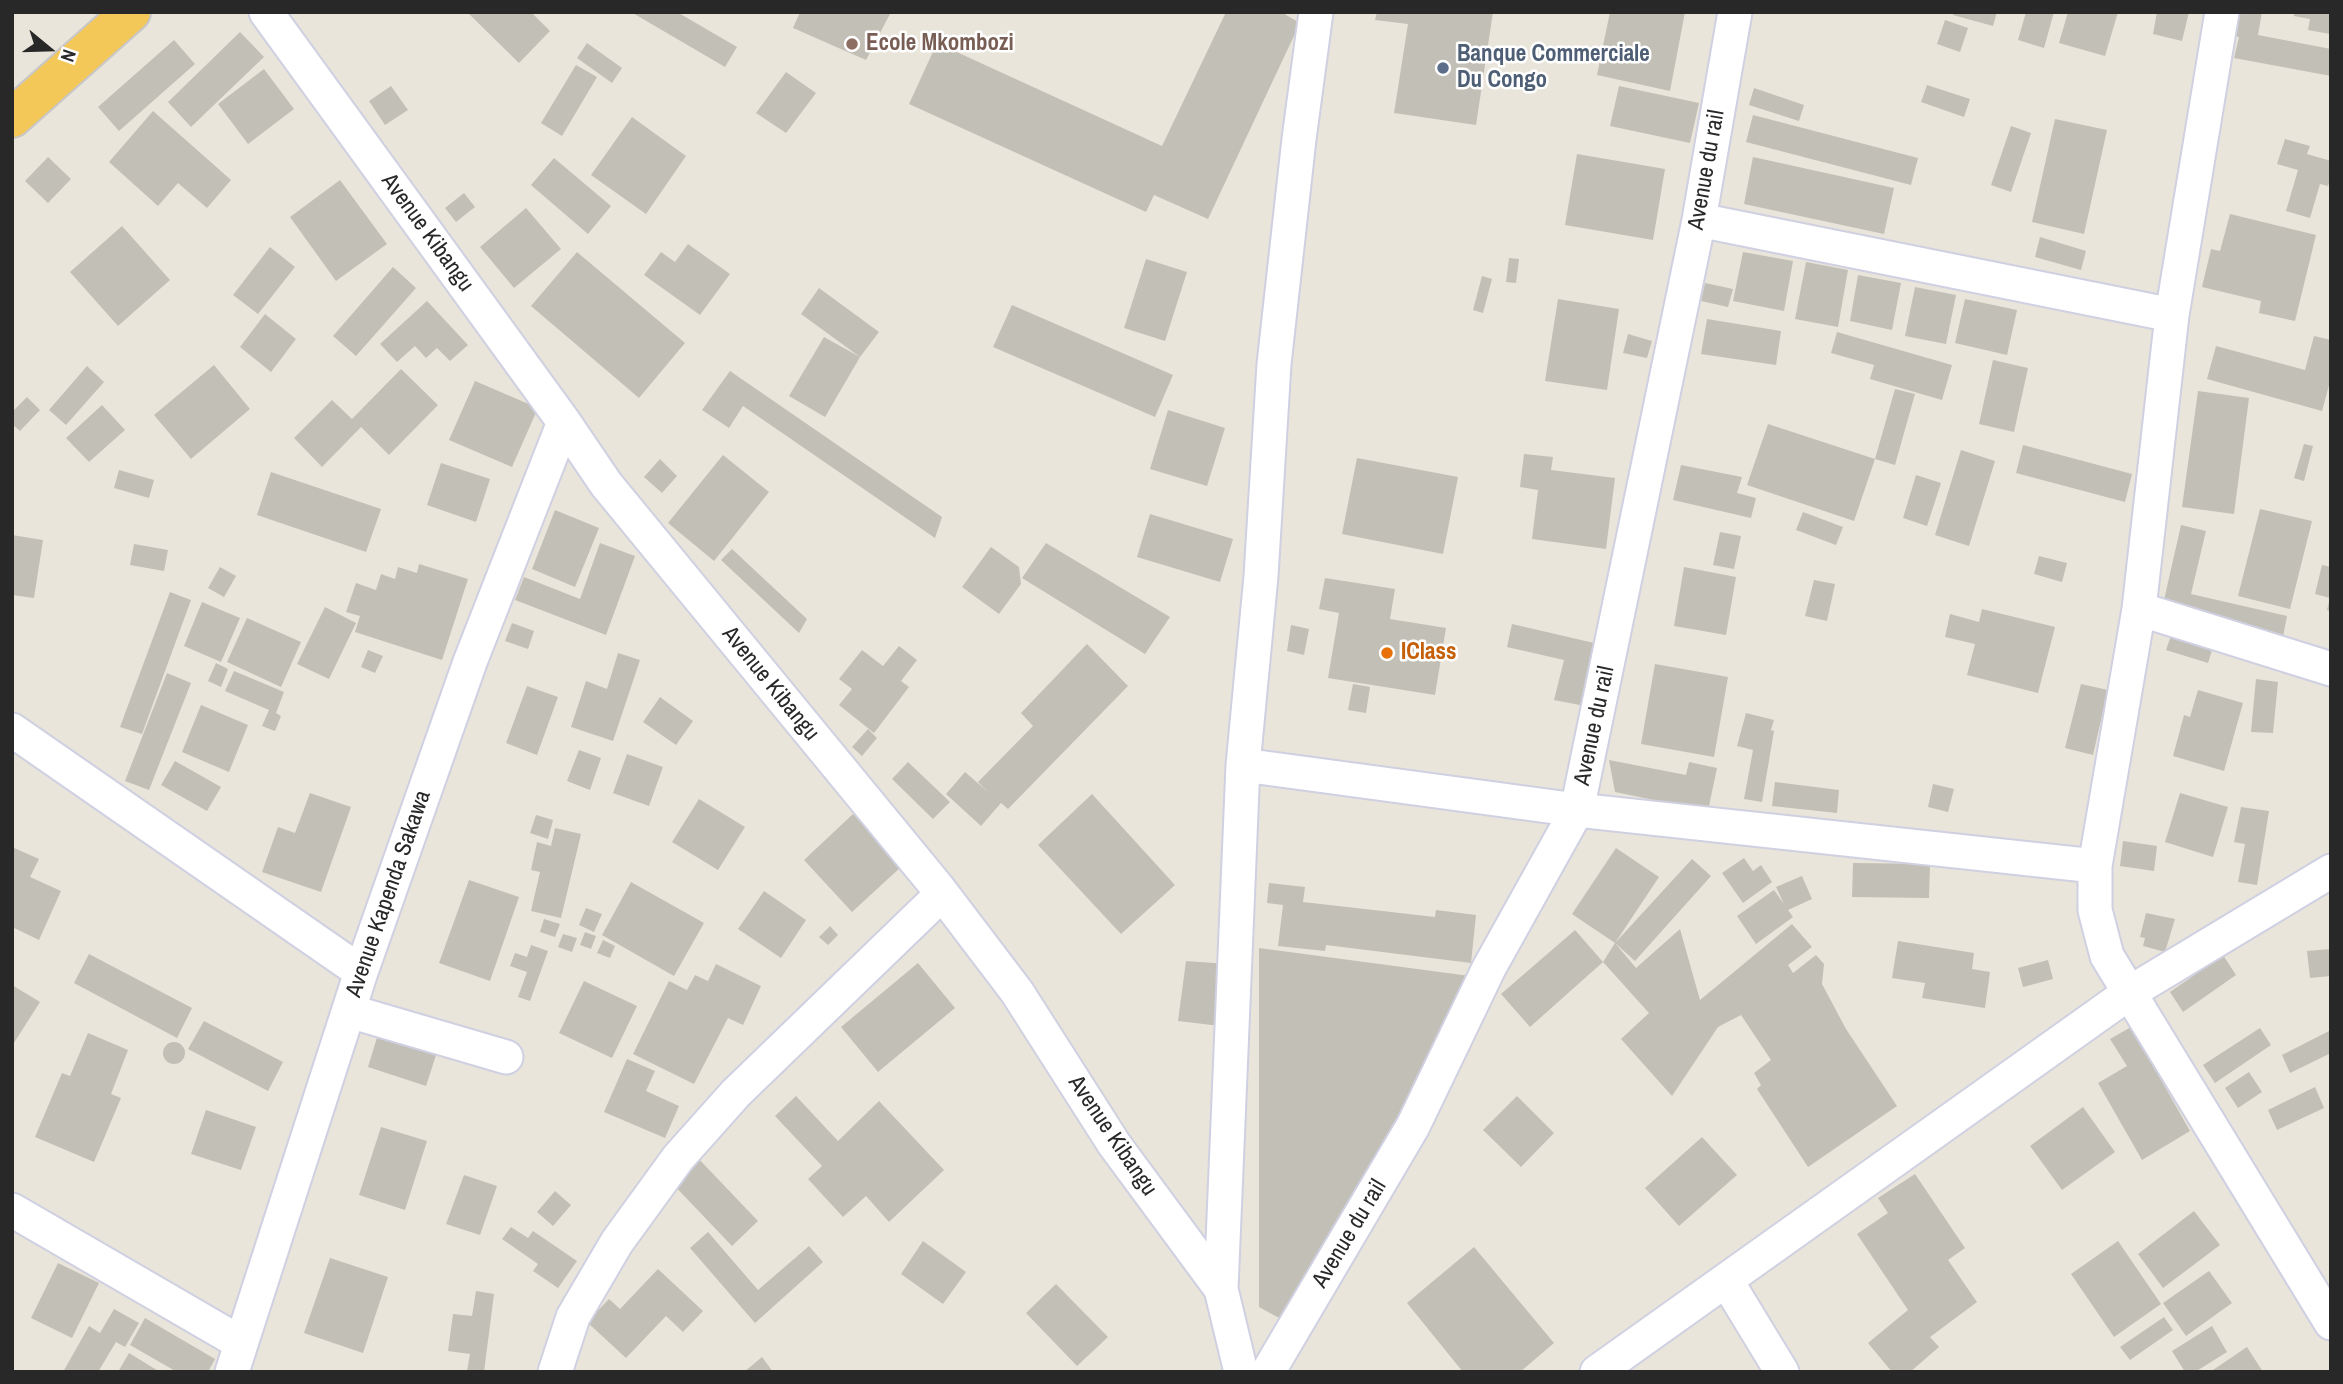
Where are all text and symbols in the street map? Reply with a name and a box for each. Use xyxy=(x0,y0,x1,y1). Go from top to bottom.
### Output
north arrow xyxy=(14,14,84,84)
place label: Ecole Mkombozi xyxy=(866,30,1014,58)
marker: Ecole Mkombozi xyxy=(844,36,860,52)
place label: Banque Commerciale Du Congo xyxy=(1457,41,1650,95)
text: N xyxy=(55,46,83,65)
marker: Banque Commerciale Du Congo xyxy=(1435,60,1451,76)
street label: Avenue du rail xyxy=(1683,108,1731,232)
street label: Avenue Kibangu xyxy=(375,169,479,297)
street label: Avenue Kibangu xyxy=(715,621,825,747)
place label: IClass xyxy=(1401,639,1457,667)
marker: IClass xyxy=(1379,645,1395,661)
street label: Avenue du rail xyxy=(1569,664,1621,788)
street label: Avenue Kapenda Sakawa xyxy=(341,787,437,1001)
street label: Avenue Kibangu xyxy=(1062,1071,1162,1201)
street label: Avenue du rail xyxy=(1307,1175,1393,1293)

